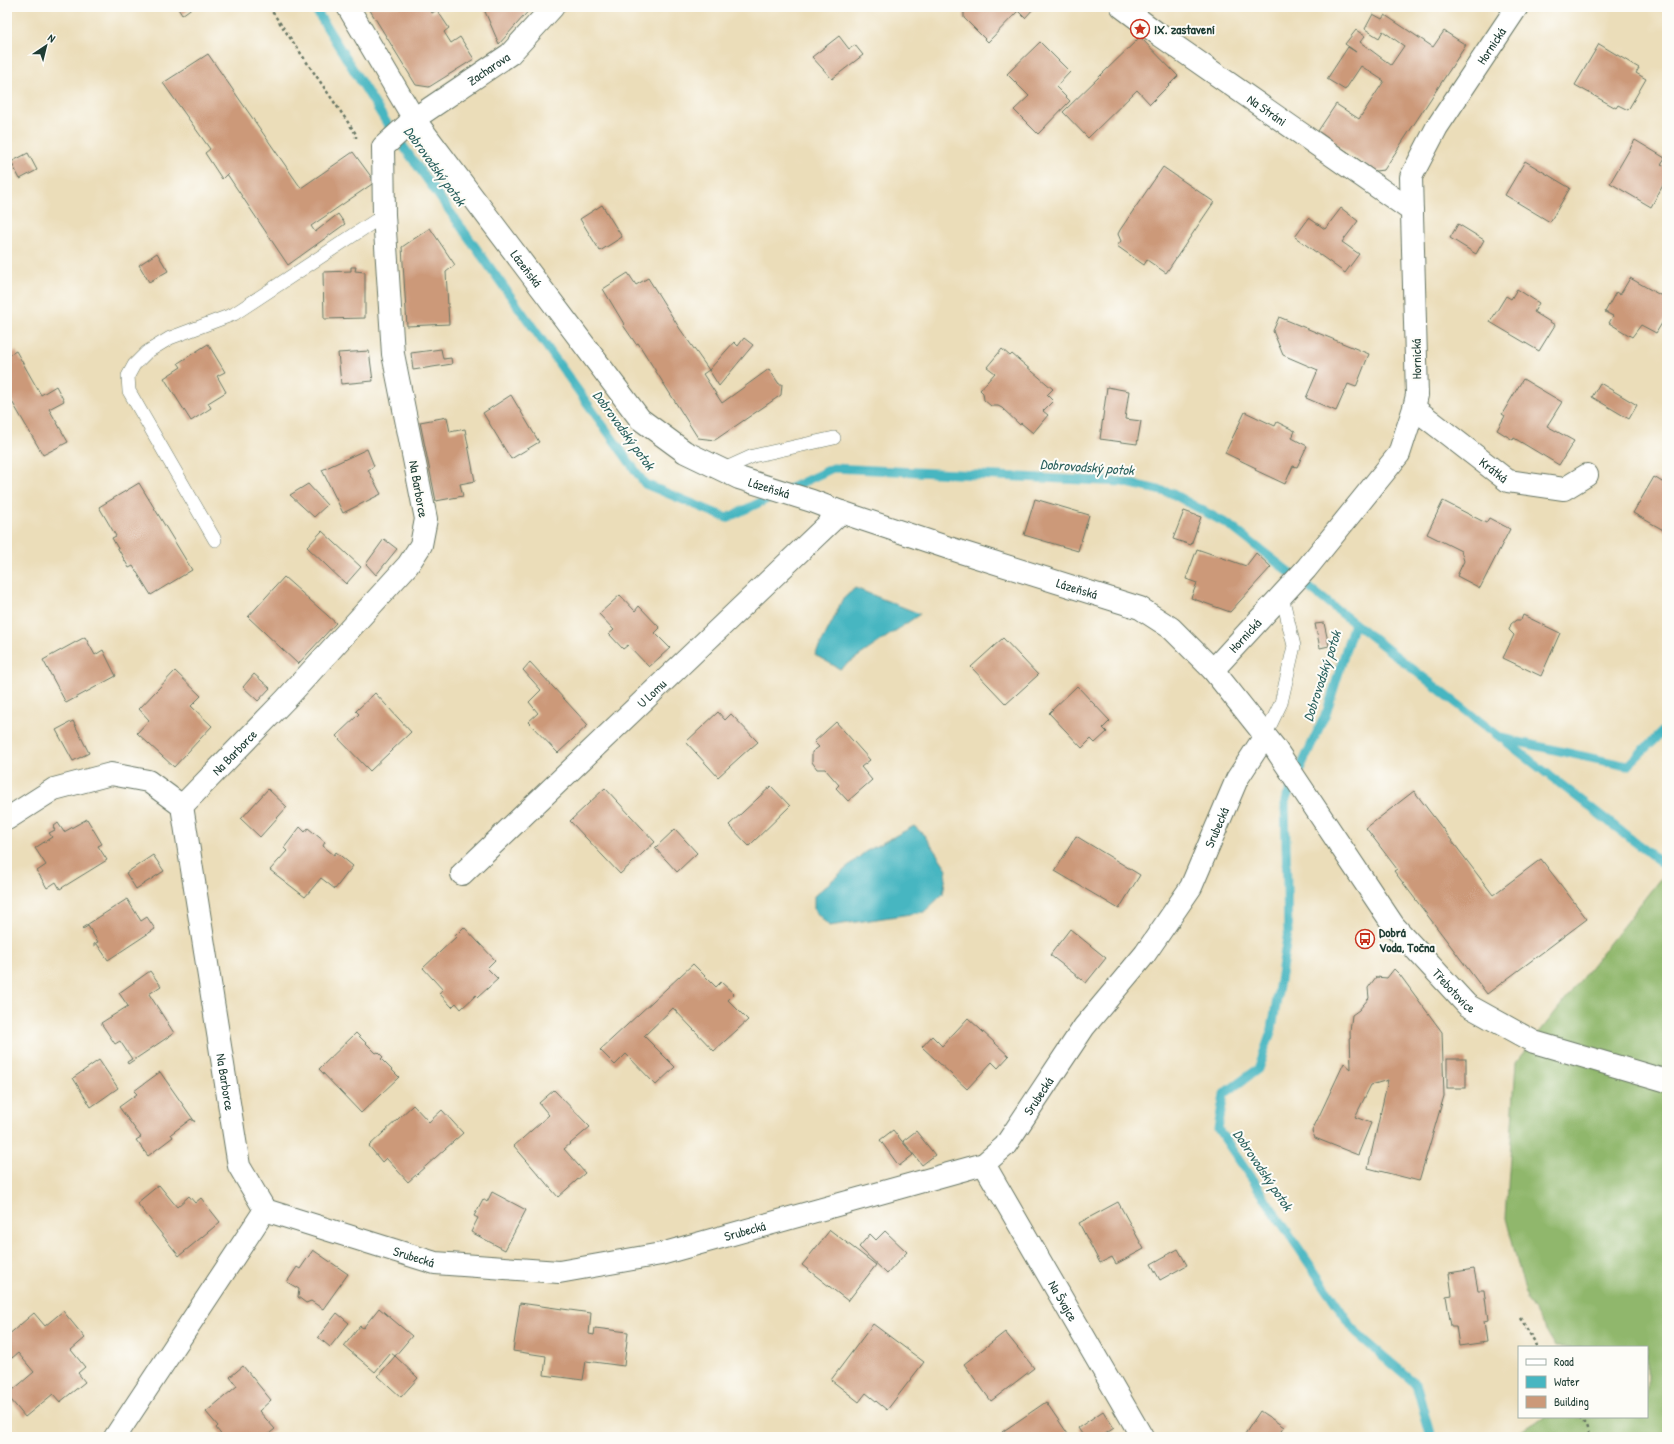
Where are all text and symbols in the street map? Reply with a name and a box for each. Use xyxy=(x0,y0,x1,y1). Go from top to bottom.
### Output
place icon: IX. zastavení xyxy=(1129,18,1151,40)
place label: IX. zastavení xyxy=(1154,20,1215,38)
street label: Hornická xyxy=(1472,24,1510,68)
north arrow xyxy=(26,26,66,66)
text: N xyxy=(45,30,58,45)
street label: Zacharova xyxy=(464,48,513,89)
street label: Na Stráni xyxy=(1244,90,1291,130)
water label: Dobrovodský potok xyxy=(399,122,471,211)
street label: Lázeňská xyxy=(507,246,546,291)
street label: Hornická xyxy=(1407,339,1425,379)
water label: Dobrovodský potok xyxy=(588,386,660,475)
street label: Krátká xyxy=(1476,453,1512,487)
water label: Dobrovodský potok xyxy=(1039,454,1136,480)
street label: Na Barborce xyxy=(405,459,433,519)
street label: Lázeňská xyxy=(746,473,792,502)
street label: Lázeňská xyxy=(1054,573,1100,603)
street label: Hornická xyxy=(1224,614,1265,657)
water label: Dobrovodský potok xyxy=(1298,627,1346,724)
street label: U Lomu xyxy=(633,675,670,711)
street label: Na Barborce xyxy=(208,725,261,779)
street label: Srubecká xyxy=(1200,804,1233,850)
place label: Dobrá Voda, Točna xyxy=(1379,923,1436,956)
bus stop icon: Dobrá Voda, Točna xyxy=(1354,928,1376,950)
street label: Třebotovice xyxy=(1428,964,1478,1017)
street label: Na Barborce xyxy=(212,1052,239,1112)
street label: Srubecká xyxy=(1019,1073,1057,1119)
water label: Dobrovodský potok xyxy=(1228,1125,1298,1216)
street label: Srubecká xyxy=(722,1216,768,1245)
street label: Srubecká xyxy=(391,1242,437,1271)
street label: Na Švajce xyxy=(1044,1277,1082,1325)
legend xyxy=(1518,1346,1648,1418)
text: Road xyxy=(1554,1353,1574,1370)
text: Water xyxy=(1554,1373,1580,1390)
text: Building xyxy=(1554,1393,1589,1410)

